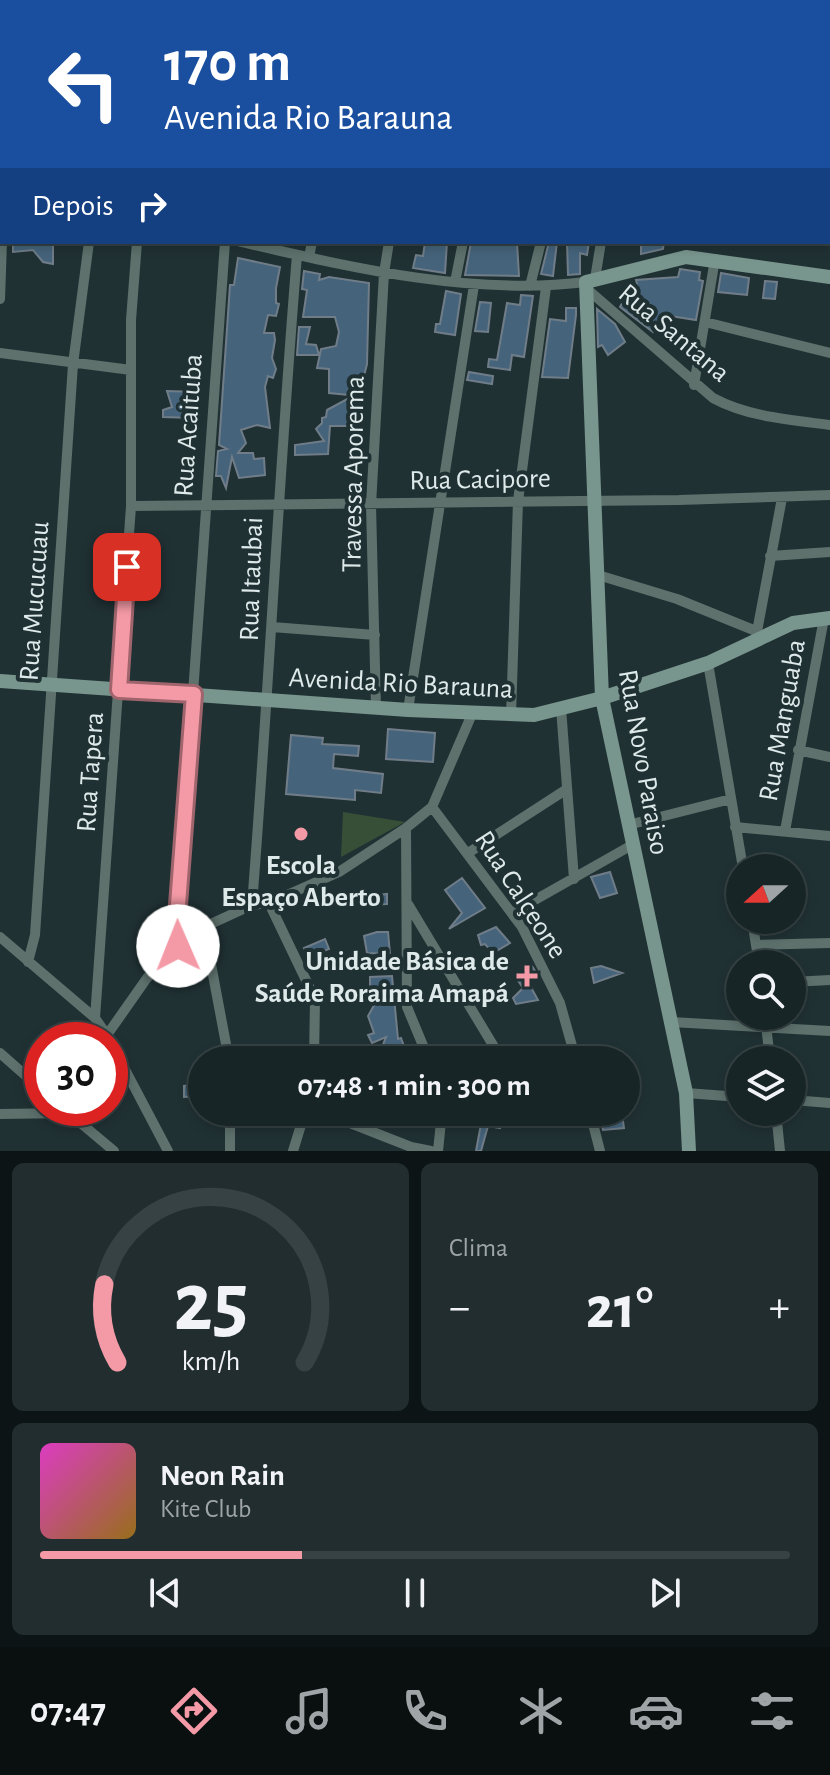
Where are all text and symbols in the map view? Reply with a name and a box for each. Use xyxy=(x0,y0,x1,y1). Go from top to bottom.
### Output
icon: left xyxy=(32,32,136,136)
text: 170 m xyxy=(164,35,291,91)
text: Avenida Rio Barauna xyxy=(164,100,453,136)
icon: right xyxy=(130,184,174,228)
text: Depois xyxy=(32,191,114,221)
street label: Rua Santana xyxy=(613,279,735,388)
street label: Rua Acaituba xyxy=(170,353,208,498)
street label: Travessa Aporema xyxy=(338,375,370,573)
street label: Rua Cacipore xyxy=(409,465,551,495)
street label: Rua Itaubai xyxy=(236,516,268,642)
street label: Rua Mucucuau xyxy=(15,520,55,682)
pin xyxy=(93,533,161,601)
icon: arrive xyxy=(105,545,149,589)
street label: Rua Manguaba xyxy=(755,637,811,803)
street label: Avenida Rio Barauna xyxy=(288,664,514,704)
street label: Rua Novo Paraiso xyxy=(613,668,673,857)
street label: Rua Tapera xyxy=(73,711,109,833)
marker: Escola Espaço Aberto xyxy=(292,825,310,843)
street label: Rua Calçeone xyxy=(469,826,572,964)
place label: Escola Espaço Aberto xyxy=(221,852,381,912)
north arrow xyxy=(726,854,806,934)
map controls xyxy=(726,854,806,1126)
position arrow xyxy=(136,904,220,988)
place label: Unidade Básica de Saúde Roraima Amapá xyxy=(255,948,509,1008)
button: search xyxy=(726,950,806,1030)
marker: Unidade Básica de Saúde Roraima Amapá xyxy=(516,965,538,987)
speed limit sign: 30 xyxy=(24,1022,128,1126)
button: layers xyxy=(726,1046,806,1126)
text: 07:48 · 1 min · 300 m xyxy=(297,1071,531,1101)
text: Clima xyxy=(449,1235,508,1261)
text: 25 xyxy=(173,1262,248,1346)
text: 21° xyxy=(586,1279,653,1339)
text: − xyxy=(449,1286,470,1330)
text: + xyxy=(769,1286,790,1330)
text: km/h xyxy=(181,1347,240,1376)
text: Neon Rain xyxy=(160,1461,285,1491)
text: Kite Club xyxy=(160,1496,251,1522)
icon: previous xyxy=(143,1571,187,1615)
icon: pause xyxy=(393,1571,437,1615)
icon: next xyxy=(643,1571,687,1615)
icon: directions xyxy=(166,1683,222,1739)
icon: music xyxy=(281,1683,337,1739)
icon: phone xyxy=(397,1683,453,1739)
icon: climate xyxy=(513,1683,569,1739)
icon: car xyxy=(628,1683,684,1739)
icon: filters xyxy=(744,1683,800,1739)
text: 07:47 xyxy=(30,1693,106,1729)

